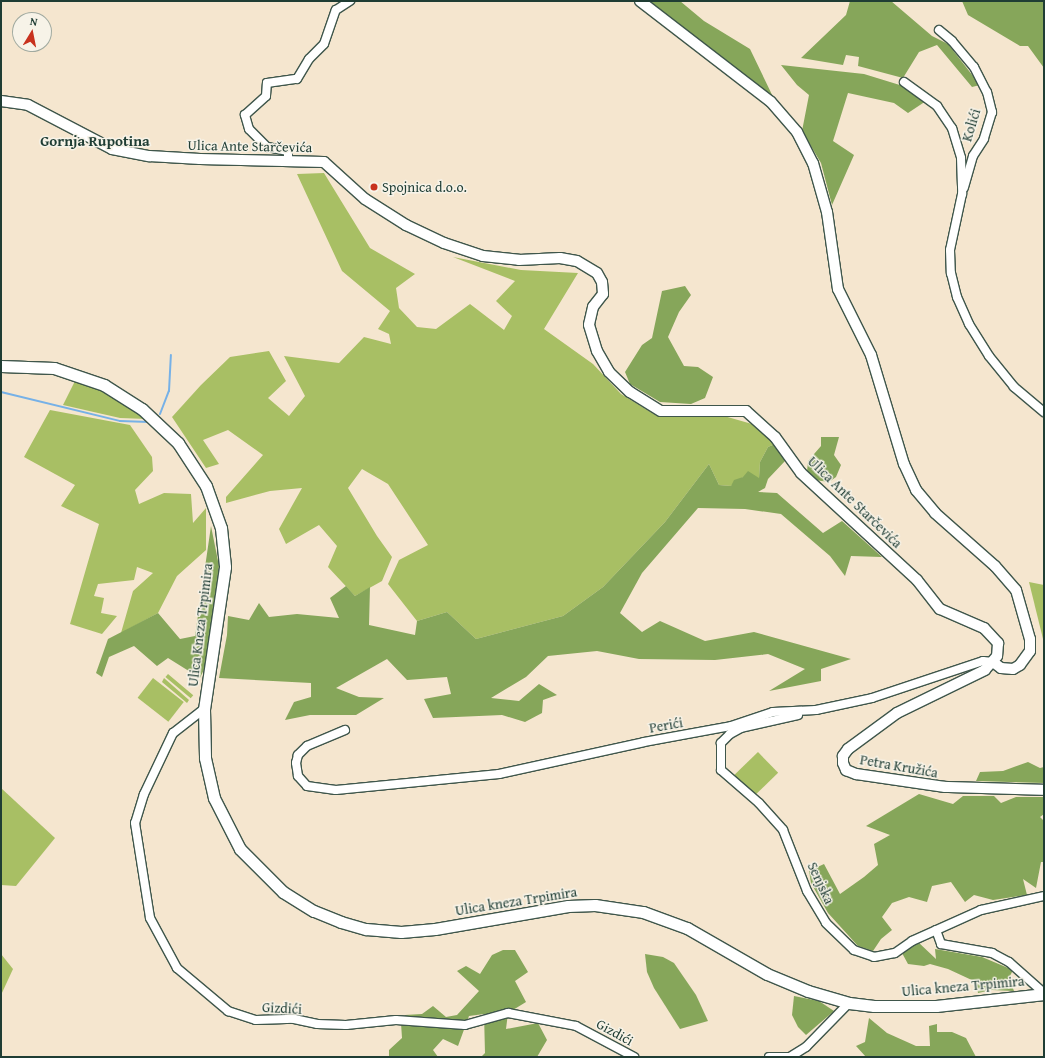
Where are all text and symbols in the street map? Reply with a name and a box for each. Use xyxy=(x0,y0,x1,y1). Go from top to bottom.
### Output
north arrow xyxy=(12,12,52,52)
text: N xyxy=(29,13,39,30)
street label: Kolići xyxy=(958,107,984,143)
district label: Gornja Rupotina xyxy=(40,132,150,150)
street label: Ulica Ante Starčevića xyxy=(188,137,312,155)
place label: Spojnica d.o.o. xyxy=(382,179,467,195)
marker: Spojnica d.o.o. xyxy=(369,182,379,192)
street label: Ulica Ante Starčevića xyxy=(804,453,906,551)
street label: Ulica Kneza Trpimira xyxy=(184,562,216,688)
street label: Perići xyxy=(648,714,684,736)
street label: Petra Kružića xyxy=(859,751,939,781)
street label: Senjska xyxy=(804,859,838,907)
street label: Ulica kneza Trpimira xyxy=(454,883,578,919)
street label: Ulica kneza Trpimira xyxy=(901,972,1025,1000)
street label: Gizdići xyxy=(262,999,302,1017)
street label: Gizdići xyxy=(594,1015,636,1049)

